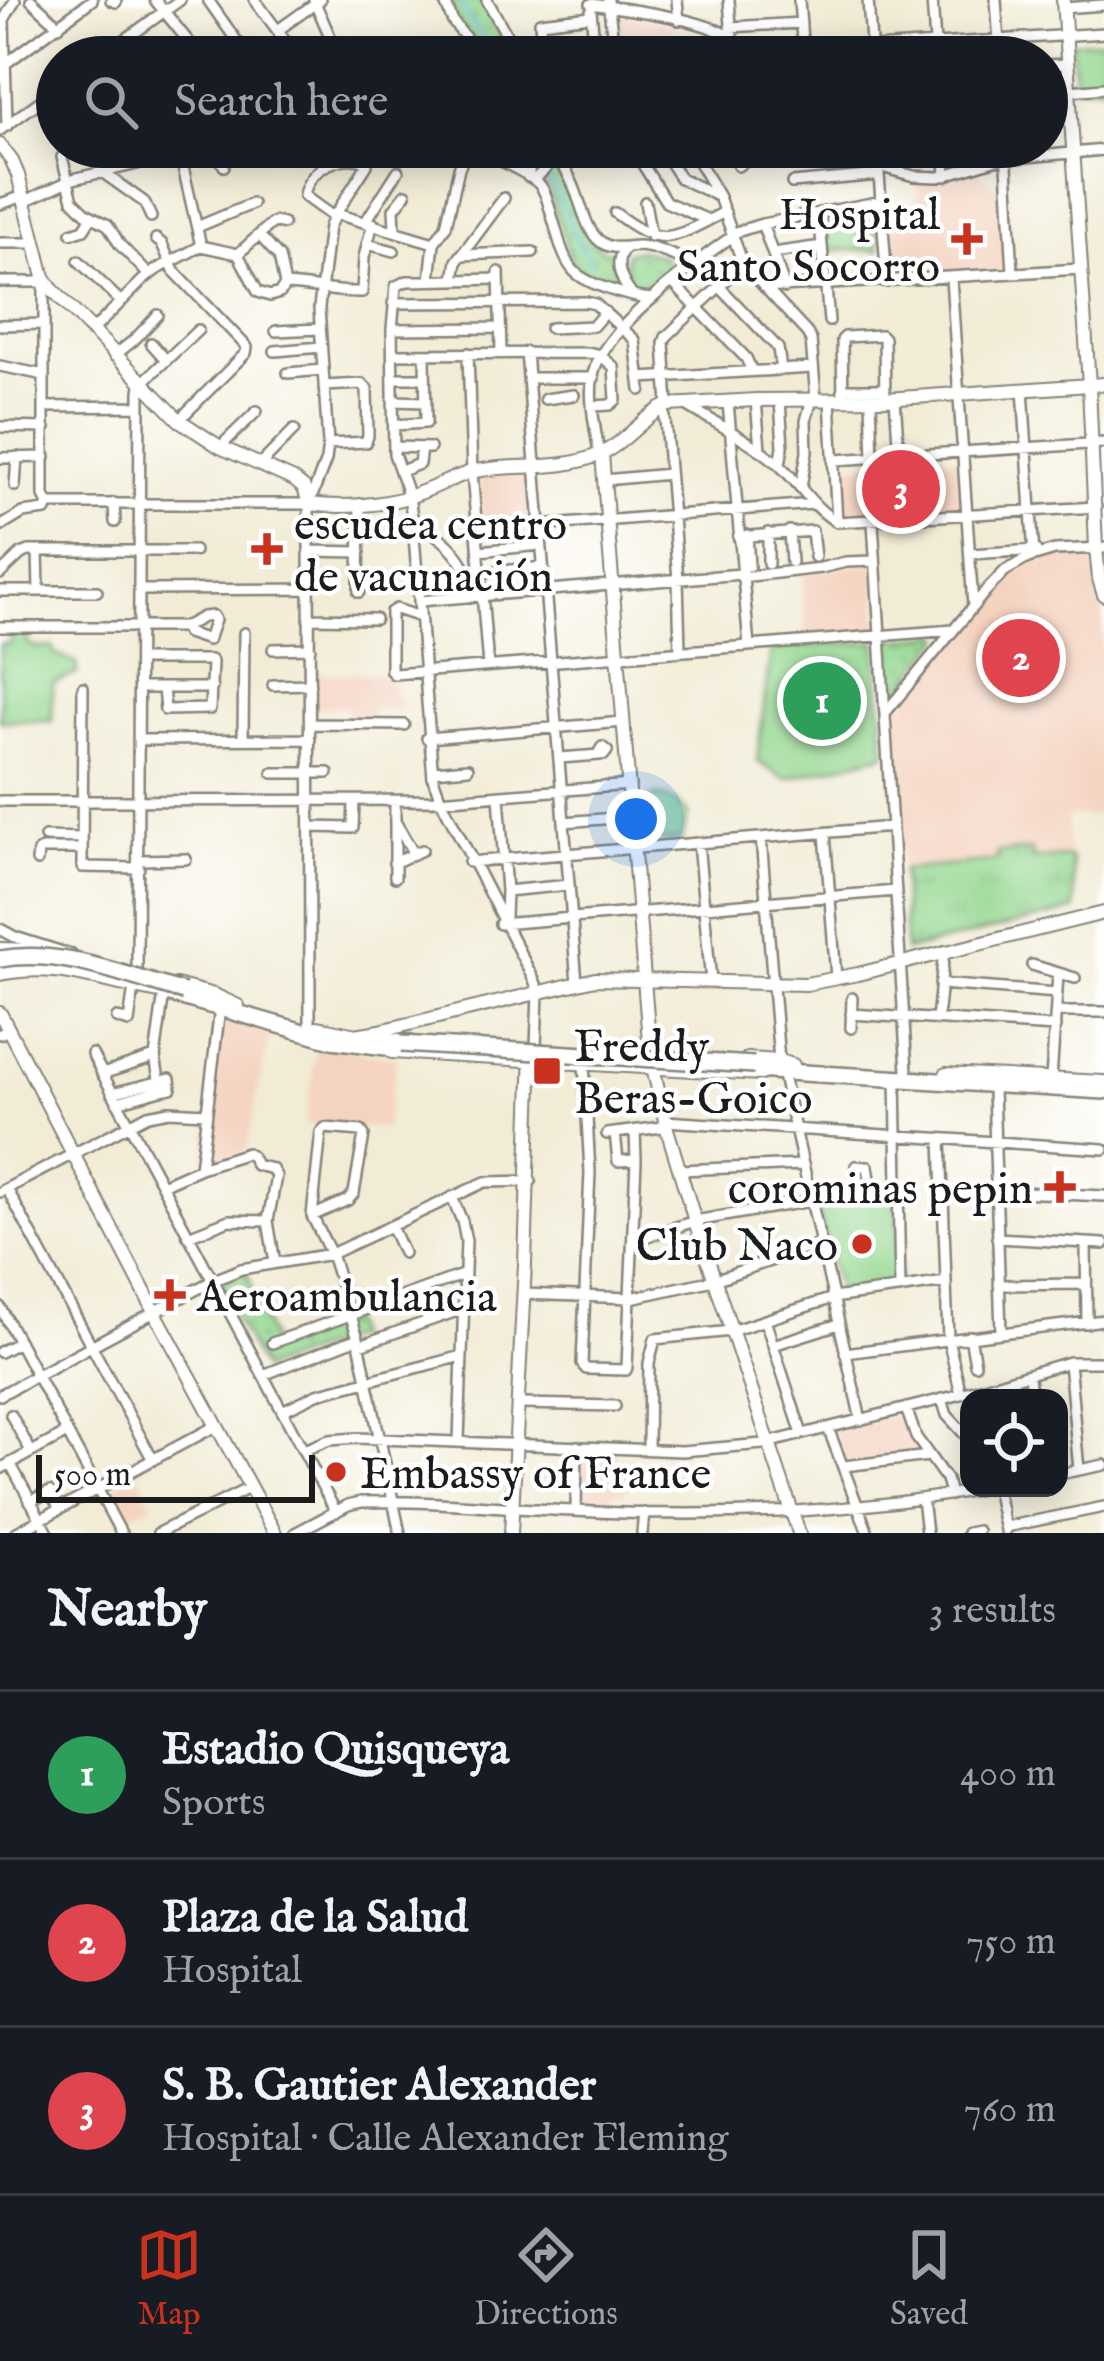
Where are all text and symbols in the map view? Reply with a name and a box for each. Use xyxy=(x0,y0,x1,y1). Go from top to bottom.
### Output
search box xyxy=(36,36,1068,168)
icon: search xyxy=(78,69,144,135)
text: Search here xyxy=(174,74,388,131)
place label: Hospital Santo Socorro xyxy=(676,188,941,297)
marker: Hospital Santo Socorro xyxy=(951,223,983,255)
pin: 3 xyxy=(862,444,940,534)
place label: escudea centro de vacunación xyxy=(294,498,567,607)
marker: escudea centro de vacunación xyxy=(251,533,283,565)
pin: 2 xyxy=(982,613,1060,703)
pin: 1 xyxy=(783,656,861,746)
your location xyxy=(606,789,666,849)
place label: Freddy Beras-Goico xyxy=(574,1020,812,1129)
marker: Freddy Beras-Goico xyxy=(531,1055,563,1087)
place label: corominas pepin xyxy=(728,1162,1033,1219)
marker: corominas pepin xyxy=(1044,1171,1076,1203)
place label: Club Naco xyxy=(636,1219,838,1276)
marker: Club Naco xyxy=(849,1231,875,1257)
place label: Aeroambulancia xyxy=(196,1270,497,1327)
marker: Aeroambulancia xyxy=(154,1279,186,1311)
map controls xyxy=(960,1389,1068,1497)
button: locate xyxy=(960,1389,1068,1497)
place label: Embassy of France xyxy=(360,1447,711,1504)
scale bar xyxy=(36,1449,315,1502)
text: 500 m xyxy=(54,1455,131,1497)
marker: Embassy of France xyxy=(323,1459,349,1485)
text: Nearby xyxy=(48,1579,207,1644)
text: 3 results xyxy=(929,1587,1056,1636)
text: Estadio Quisqueya xyxy=(162,1722,509,1779)
text: 1 xyxy=(80,1750,94,1799)
text: 400 m xyxy=(960,1750,1056,1799)
text: Sports xyxy=(162,1779,265,1828)
text: Plaza de la Salud xyxy=(162,1890,468,1947)
text: 2 xyxy=(78,1918,96,1967)
text: 750 m xyxy=(966,1918,1056,1967)
text: Hospital xyxy=(162,1947,302,1996)
text: S. B. Gautier Alexander xyxy=(162,2058,596,2115)
text: 3 xyxy=(80,2086,94,2135)
text: 760 m xyxy=(964,2086,1056,2135)
text: Hospital · Calle Alexander Fleming xyxy=(162,2115,728,2164)
tab: Map xyxy=(136,2222,202,2336)
tab: Directions xyxy=(474,2222,618,2336)
tab: Saved xyxy=(890,2222,968,2336)

